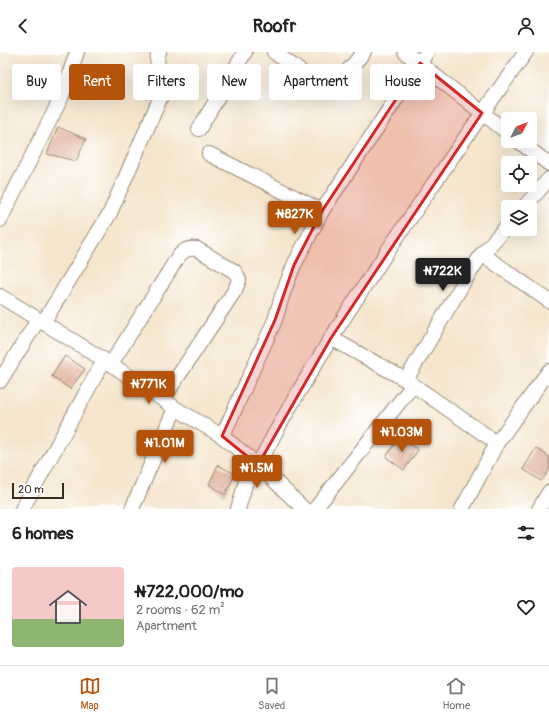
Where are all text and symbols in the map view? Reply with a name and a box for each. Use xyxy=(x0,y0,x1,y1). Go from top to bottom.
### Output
icon: back xyxy=(12,15,34,37)
text: Roofr xyxy=(253,15,296,38)
icon: person xyxy=(515,15,537,37)
chip: Buy xyxy=(12,64,61,100)
chip: Rent xyxy=(69,64,125,100)
chip: Filters xyxy=(133,64,199,100)
chip: New xyxy=(207,64,261,100)
chip: Apartment xyxy=(269,64,362,100)
chip: House xyxy=(370,64,435,100)
north arrow xyxy=(501,112,537,148)
map controls xyxy=(501,112,537,236)
button: locate xyxy=(501,156,537,192)
button: layers xyxy=(501,200,537,236)
pin: ₦827K xyxy=(267,201,323,235)
text: ₦827K xyxy=(277,206,313,222)
pin: ₦722K xyxy=(415,258,471,292)
text: ₦722K xyxy=(424,263,462,279)
pin: ₦771K xyxy=(121,371,177,405)
text: ₦771K xyxy=(132,376,166,392)
pin: ₦1.03M xyxy=(369,419,435,453)
text: ₦1.03M xyxy=(381,424,423,440)
pin: ₦1.01M xyxy=(132,430,198,464)
text: ₦1.01M xyxy=(145,435,185,451)
pin: ₦1.5M xyxy=(229,455,285,489)
text: ₦1.5M xyxy=(241,460,273,476)
scale bar xyxy=(12,481,64,500)
text: 20 m xyxy=(18,483,44,496)
icon: filters xyxy=(515,522,537,544)
text: 6 homes xyxy=(12,523,73,544)
text: ₦722,000/mo xyxy=(136,581,244,602)
icon: home xyxy=(44,583,92,631)
icon: heart xyxy=(515,596,537,618)
text: 2 rooms · 62 m² xyxy=(136,602,225,618)
text: Apartment xyxy=(136,618,197,634)
tab: Map xyxy=(79,675,101,712)
tab: Saved xyxy=(258,675,285,712)
tab: Home xyxy=(443,675,470,712)

